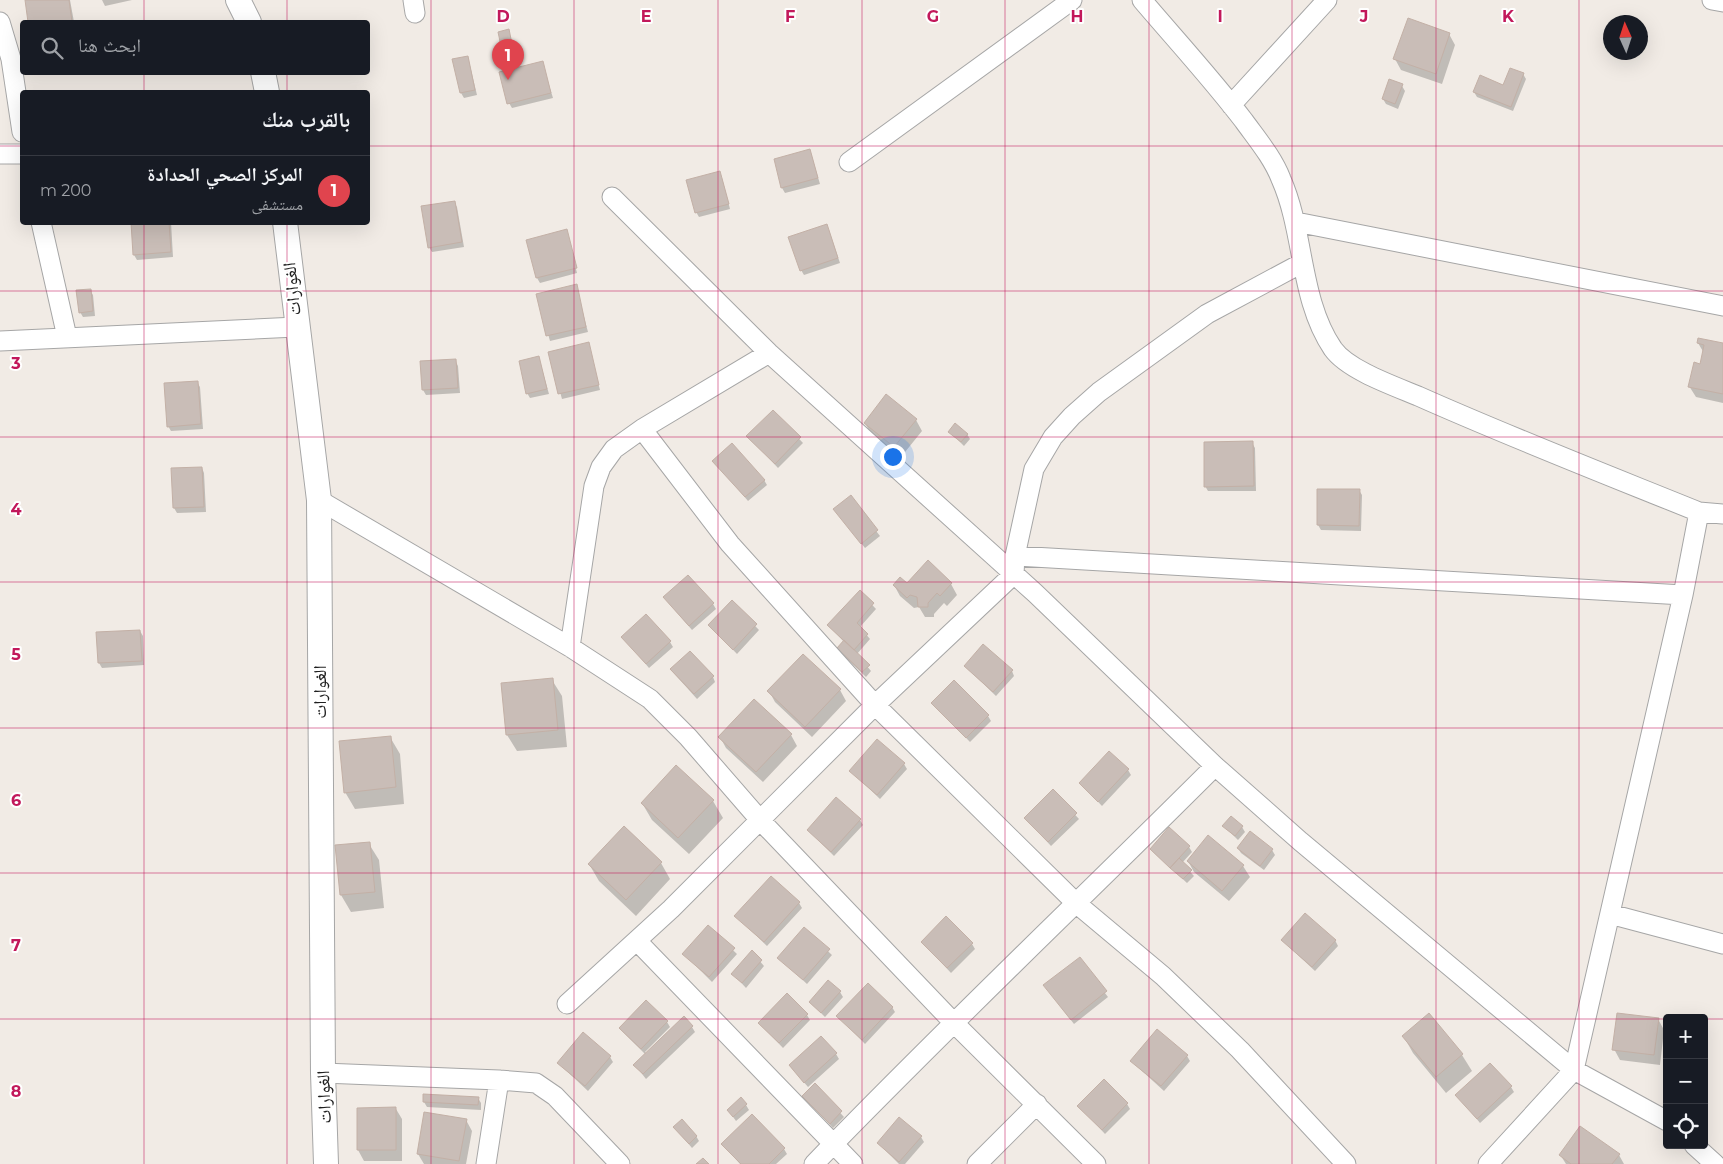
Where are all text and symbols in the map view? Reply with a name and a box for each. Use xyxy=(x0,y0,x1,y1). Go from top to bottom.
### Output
text: D xyxy=(496,7,510,26)
text: E xyxy=(641,7,651,26)
text: F xyxy=(785,7,795,26)
text: G xyxy=(927,7,939,26)
text: H xyxy=(1071,7,1083,26)
text: I xyxy=(1217,7,1223,26)
text: J xyxy=(1359,7,1368,26)
text: K xyxy=(1502,7,1515,26)
north arrow xyxy=(1603,15,1648,60)
search box xyxy=(20,20,370,75)
icon: search xyxy=(38,34,66,62)
text: ابحث هنا xyxy=(78,34,141,57)
pin: 1 xyxy=(492,39,524,80)
text: بالقرب منك xyxy=(262,107,350,132)
text: المركز الصحي الحدادة xyxy=(147,163,303,186)
text: 200 m xyxy=(40,181,91,200)
text: 1 xyxy=(331,181,337,200)
text: مستشفى xyxy=(252,195,303,214)
street label: الغوارات xyxy=(278,261,306,317)
text: 3 xyxy=(10,354,21,373)
your location xyxy=(880,444,906,470)
text: 4 xyxy=(10,500,22,519)
text: 5 xyxy=(11,645,21,664)
street label: الغوارات xyxy=(309,665,331,719)
text: 6 xyxy=(11,791,21,810)
text: 7 xyxy=(11,936,21,955)
map controls xyxy=(1663,1014,1708,1149)
button: + xyxy=(1663,1014,1708,1059)
button: − xyxy=(1663,1059,1708,1104)
street label: الغوارات xyxy=(312,1070,336,1124)
text: 8 xyxy=(11,1082,21,1101)
button: locate xyxy=(1663,1104,1708,1149)

